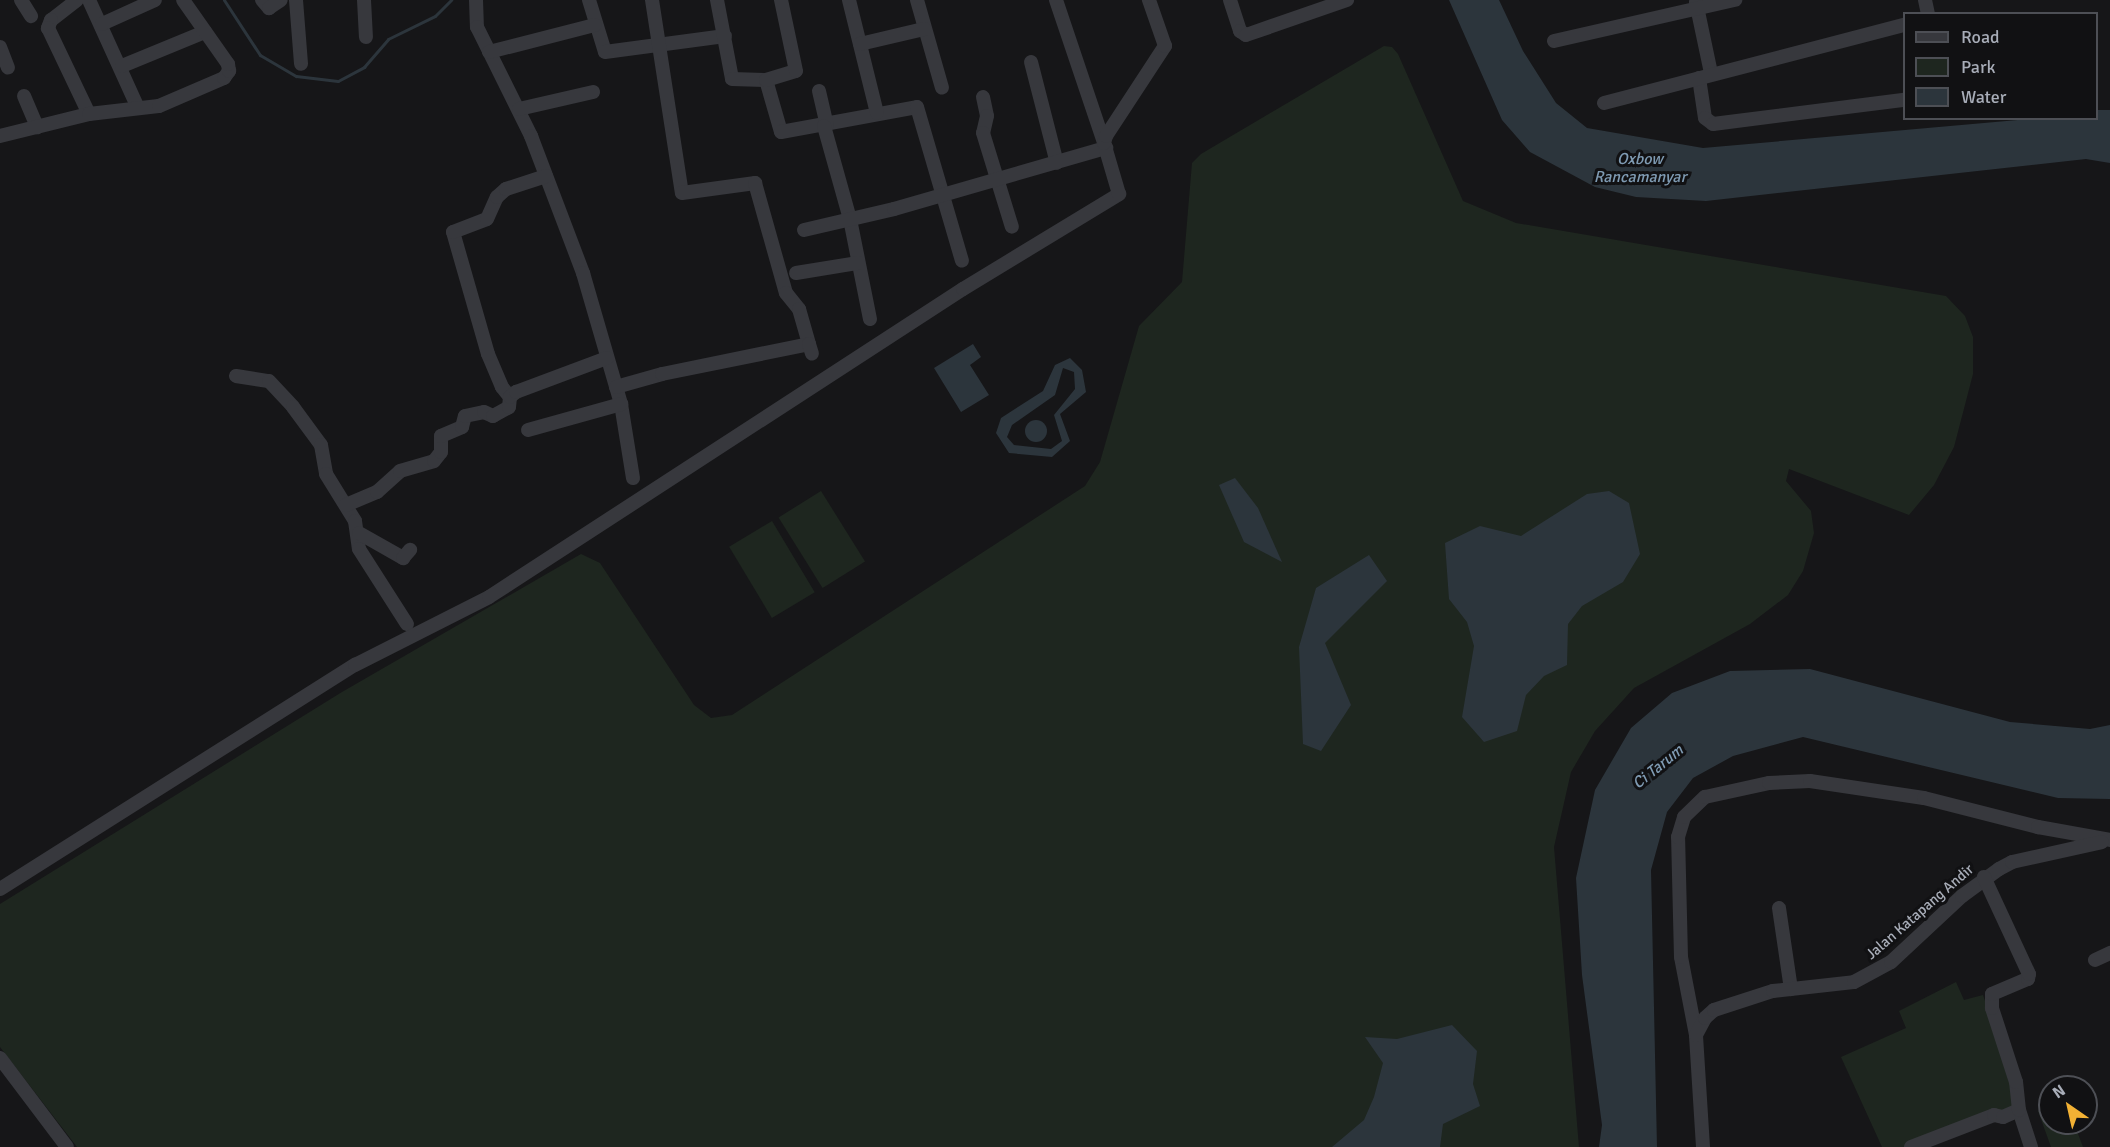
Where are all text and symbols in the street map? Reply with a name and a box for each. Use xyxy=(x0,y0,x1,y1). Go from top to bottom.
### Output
legend xyxy=(1903,12,2098,120)
text: Road xyxy=(1961,26,2000,48)
text: Park xyxy=(1961,56,1996,78)
text: Water xyxy=(1961,86,2006,108)
water label: Oxbow Rancamanyar xyxy=(1594,149,1686,187)
water label: Ci Tarum xyxy=(1629,741,1687,793)
street label: Jalan Katapang Andir xyxy=(1863,860,1977,964)
north arrow xyxy=(2038,1075,2098,1135)
text: N xyxy=(2049,1080,2069,1103)

